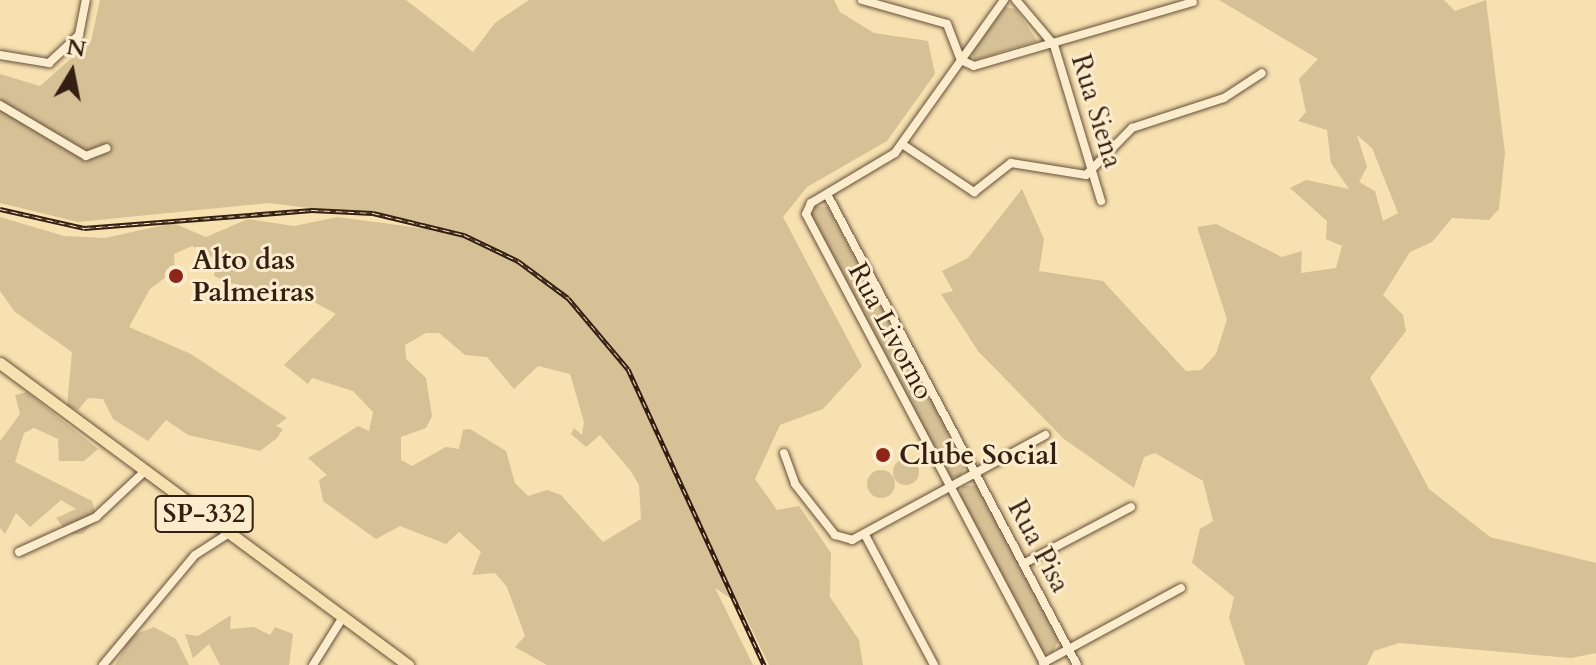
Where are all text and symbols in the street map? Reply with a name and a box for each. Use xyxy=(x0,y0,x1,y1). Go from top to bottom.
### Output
north arrow xyxy=(32,32,112,112)
text: N xyxy=(64,32,88,65)
street label: Rua Siena xyxy=(1064,50,1130,172)
place label: Alto das Palmeiras xyxy=(192,243,314,309)
street label: Rua Livorno xyxy=(841,257,941,405)
marker: Alto das Palmeiras xyxy=(167,267,185,285)
place label: Clube Social xyxy=(899,438,1058,472)
marker: Clube Social xyxy=(874,446,892,464)
road number: SP-332 xyxy=(154,492,254,536)
street label: Rua Pisa xyxy=(1001,494,1077,598)

